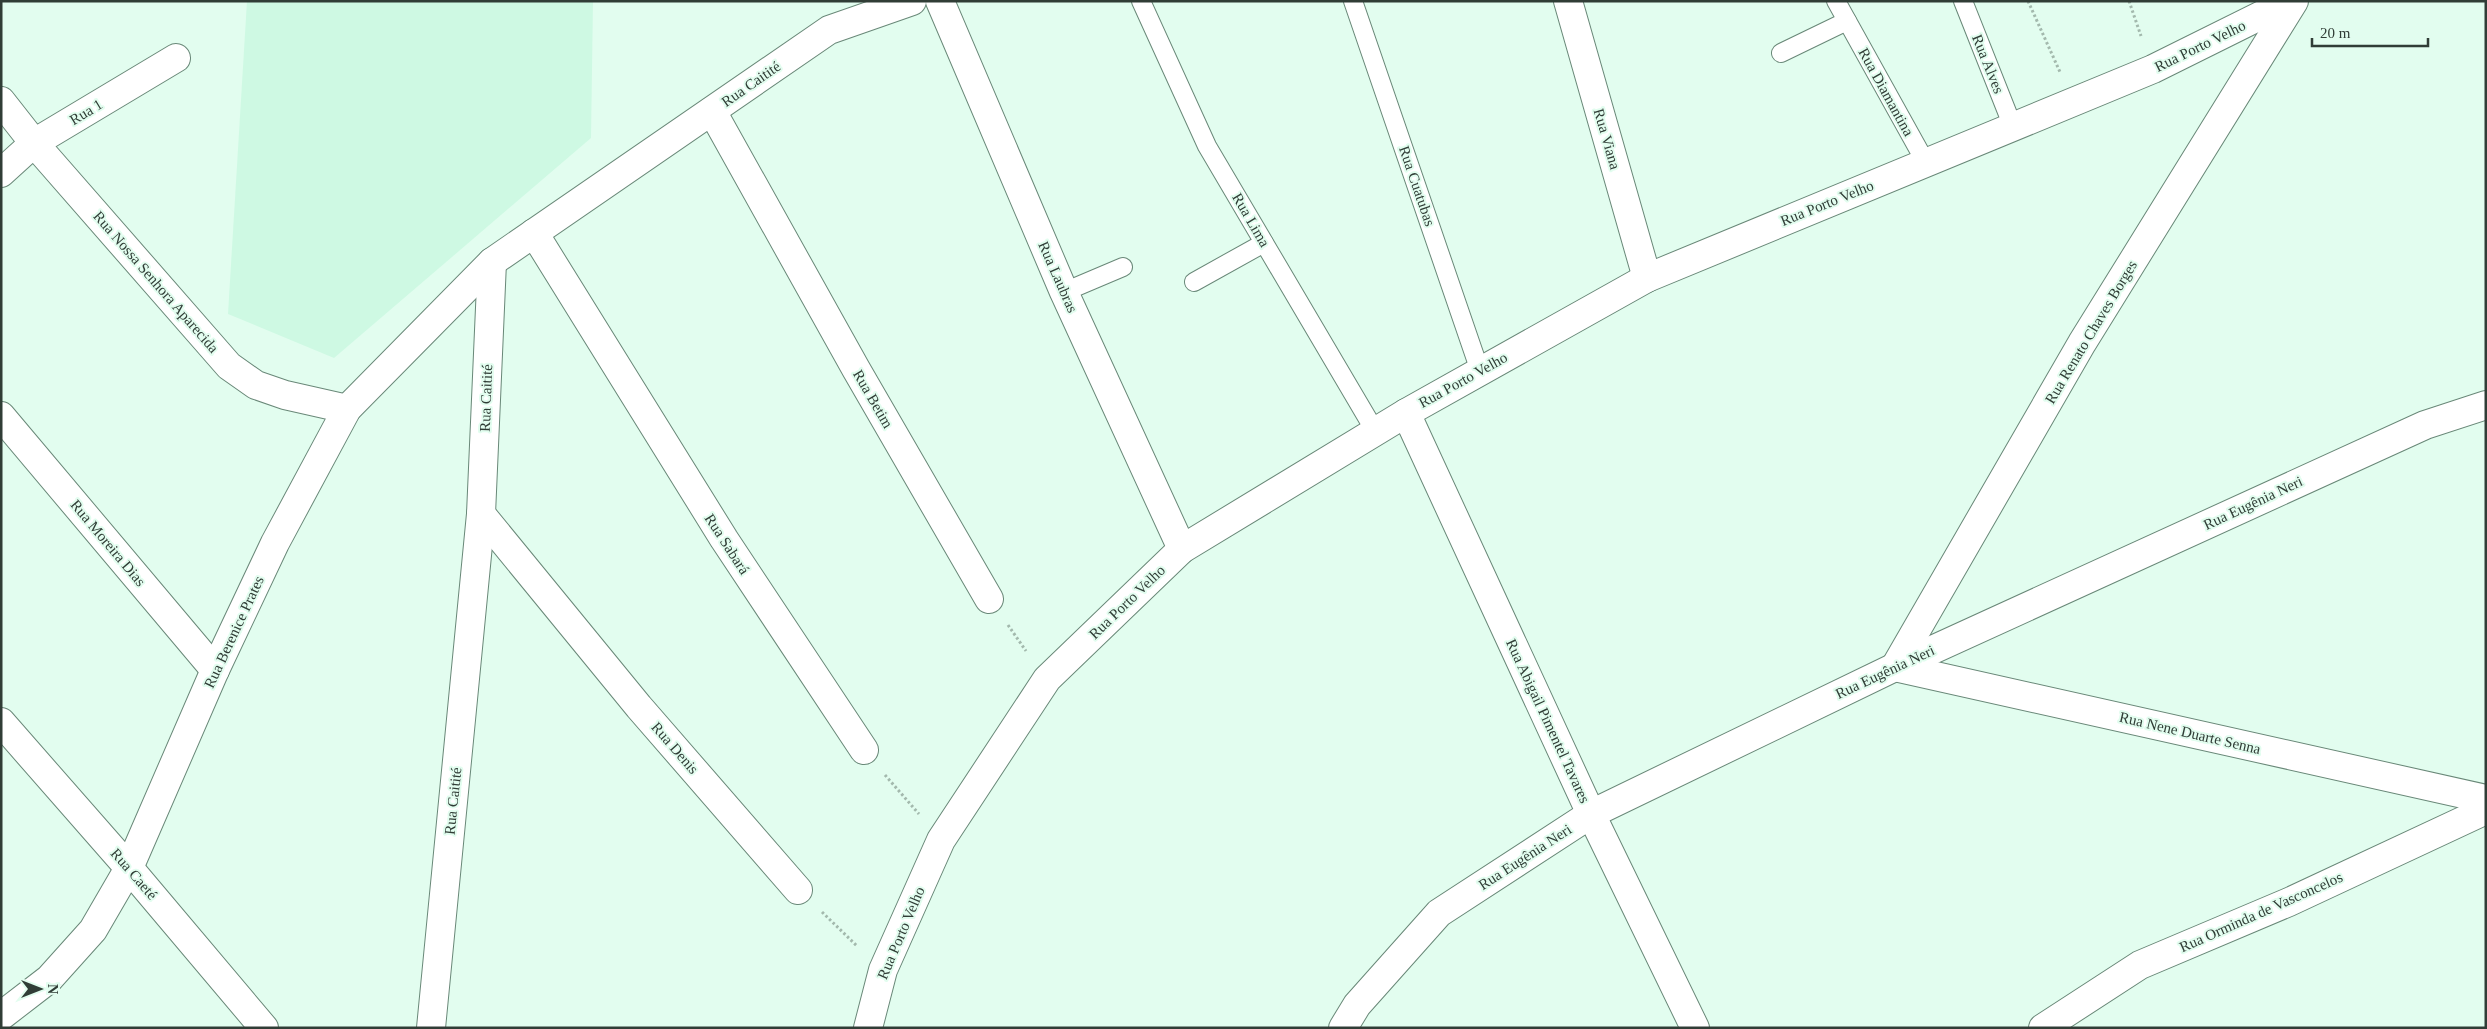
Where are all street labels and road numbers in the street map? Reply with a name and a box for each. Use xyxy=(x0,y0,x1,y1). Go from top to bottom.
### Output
street label: Rua Porto Velho xyxy=(2152,17,2248,75)
street label: Rua Alves xyxy=(1969,32,2007,96)
street label: Rua Diamantina xyxy=(1855,45,1917,139)
street label: Rua Caitité xyxy=(719,58,784,110)
street label: Rua 1 xyxy=(67,96,105,128)
street label: Rua Viana xyxy=(1591,107,1623,172)
street label: Rua Cuatubas xyxy=(1396,144,1438,228)
street label: Rua Porto Velho xyxy=(1778,177,1876,229)
street label: Rua Lima xyxy=(1229,190,1273,250)
street label: Rua Nossa Senhora Aparecida xyxy=(90,208,222,356)
street label: Rua Laubras xyxy=(1035,239,1081,315)
street label: Rua Renato Chaves Borges xyxy=(2042,257,2140,407)
street label: Rua Porto Velho xyxy=(1416,349,1510,411)
street label: Rua Caitité xyxy=(477,363,495,432)
street label: Rua Betim xyxy=(850,367,896,431)
street label: Rua Eugênia Neri xyxy=(2201,473,2305,533)
street label: Rua Moreira Dias xyxy=(67,497,149,589)
street label: Rua Sabará xyxy=(702,511,753,577)
street label: Rua Porto Velho xyxy=(1086,562,1168,642)
street label: Rua Berenice Prates xyxy=(201,573,267,690)
street label: Rua Abigail Pimentel Tavares xyxy=(1503,636,1593,806)
street label: Rua Eugênia Neri xyxy=(1833,642,1937,702)
street label: Rua Nene Duarte Senna xyxy=(2118,709,2263,757)
street label: Rua Denis xyxy=(648,719,702,777)
street label: Rua Caitité xyxy=(441,766,465,836)
street label: Rua Eugênia Neri xyxy=(1476,821,1574,893)
street label: Rua Caeté xyxy=(108,845,161,903)
street label: Rua Orminda de Vasconcelos xyxy=(2177,869,2345,955)
street label: Rua Porto Velho xyxy=(874,884,928,982)

